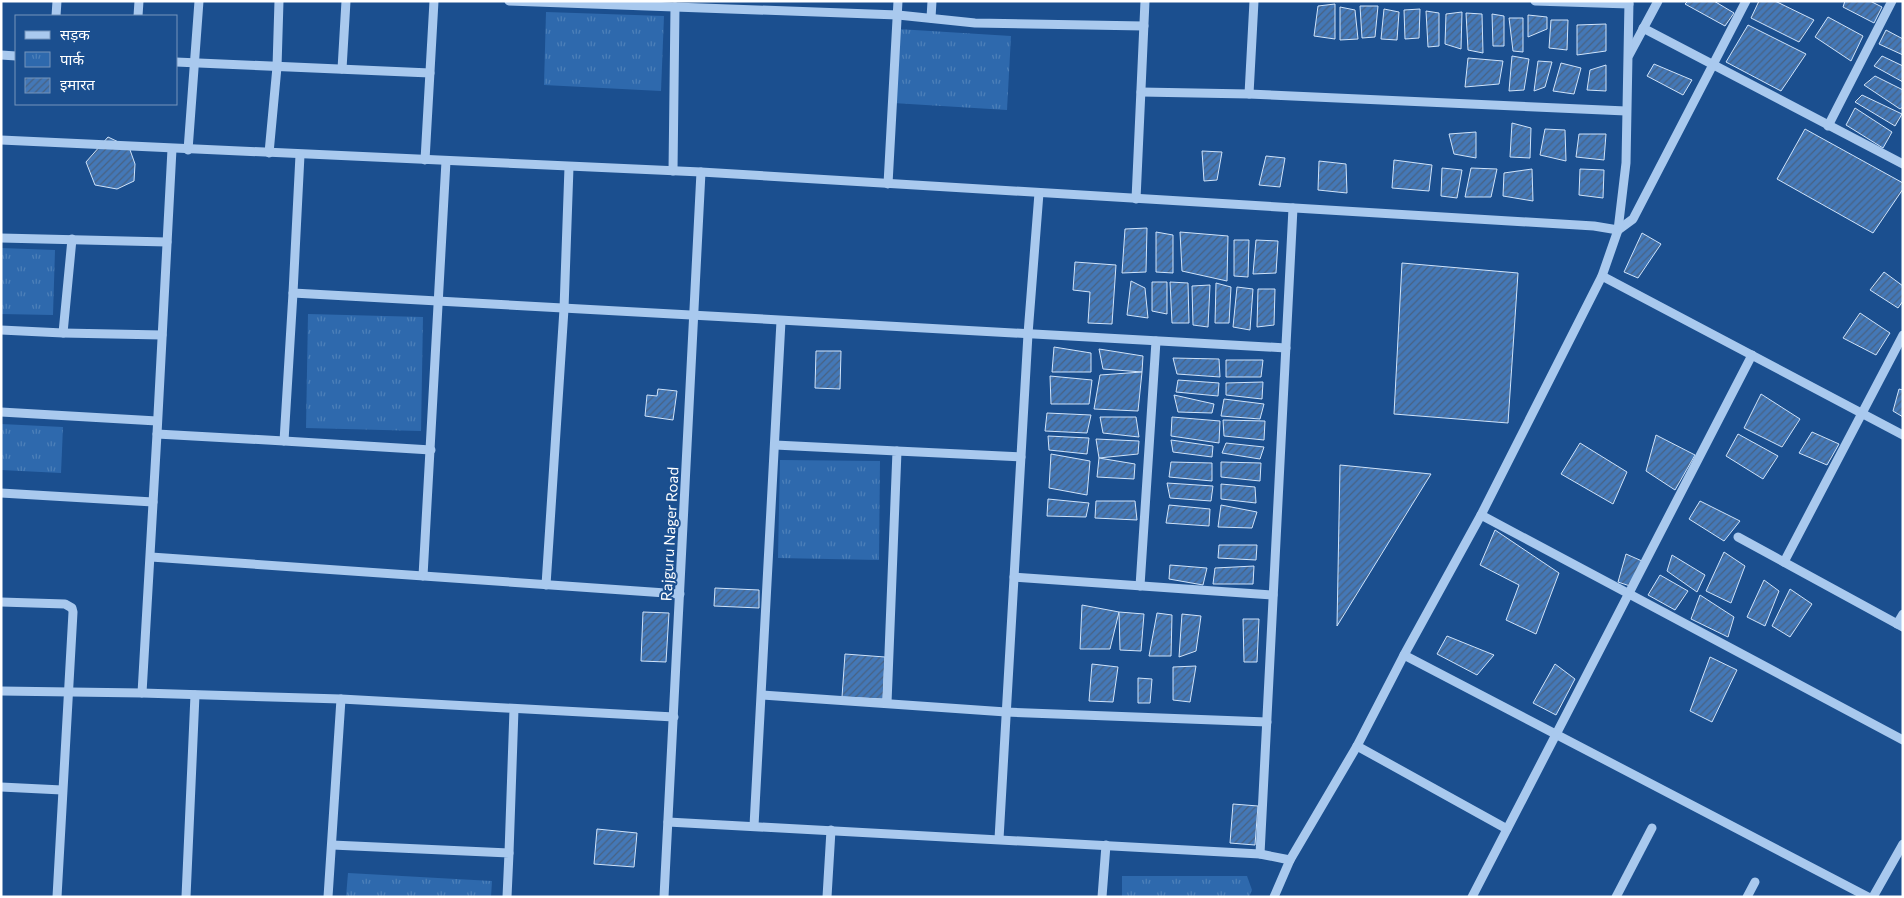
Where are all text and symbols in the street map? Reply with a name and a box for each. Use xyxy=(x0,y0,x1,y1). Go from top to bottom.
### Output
legend xyxy=(15,15,178,105)
text: सड़क xyxy=(60,25,90,43)
text: पार्क xyxy=(60,50,84,68)
text: इमारत xyxy=(60,75,95,93)
street label: Rajguru Nager Road xyxy=(656,466,682,602)

